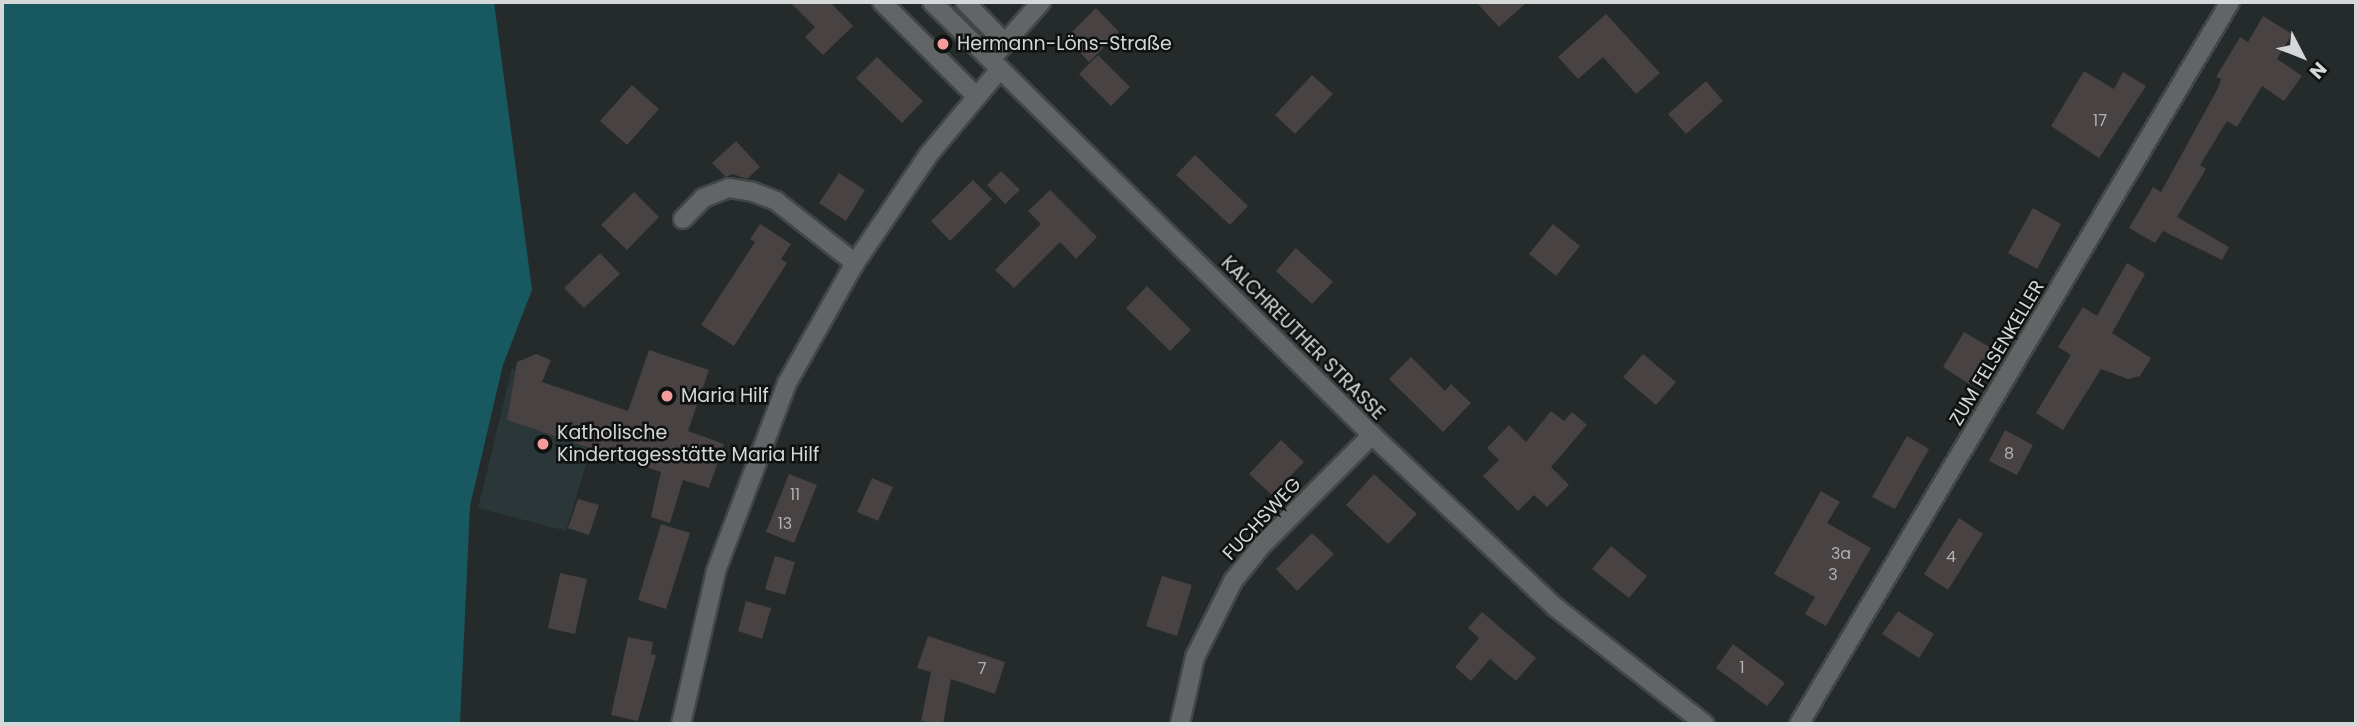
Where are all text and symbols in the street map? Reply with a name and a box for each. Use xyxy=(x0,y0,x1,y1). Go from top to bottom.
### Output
north arrow xyxy=(2267,21,2337,91)
place label: Hermann-Löns-Straße xyxy=(957,33,1172,55)
marker: Hermann-Löns-Straße xyxy=(935,36,951,52)
text: N xyxy=(2303,56,2333,85)
house number: 17 xyxy=(2093,111,2107,131)
street label: KALCHREUTHER STRASSE xyxy=(1216,251,1390,425)
street label: ZUM FELSENKELLER xyxy=(1945,276,2049,430)
place label: Maria Hilf xyxy=(681,385,769,407)
marker: Maria Hilf xyxy=(659,388,675,404)
place label: Katholische Kindertagesstätte Maria Hilf xyxy=(557,422,819,466)
marker: Katholische Kindertagesstätte Maria Hilf xyxy=(535,436,551,452)
house number: 8 xyxy=(2004,444,2014,464)
street label: FUCHSWEG xyxy=(1218,473,1306,565)
house number: 11 xyxy=(790,485,800,505)
house number: 13 xyxy=(778,514,792,534)
house number: 3a xyxy=(1831,544,1851,564)
house number: 4 xyxy=(1946,547,1956,567)
house number: 3 xyxy=(1828,565,1838,585)
house number: 1 xyxy=(1739,658,1745,678)
house number: 7 xyxy=(978,659,986,679)

